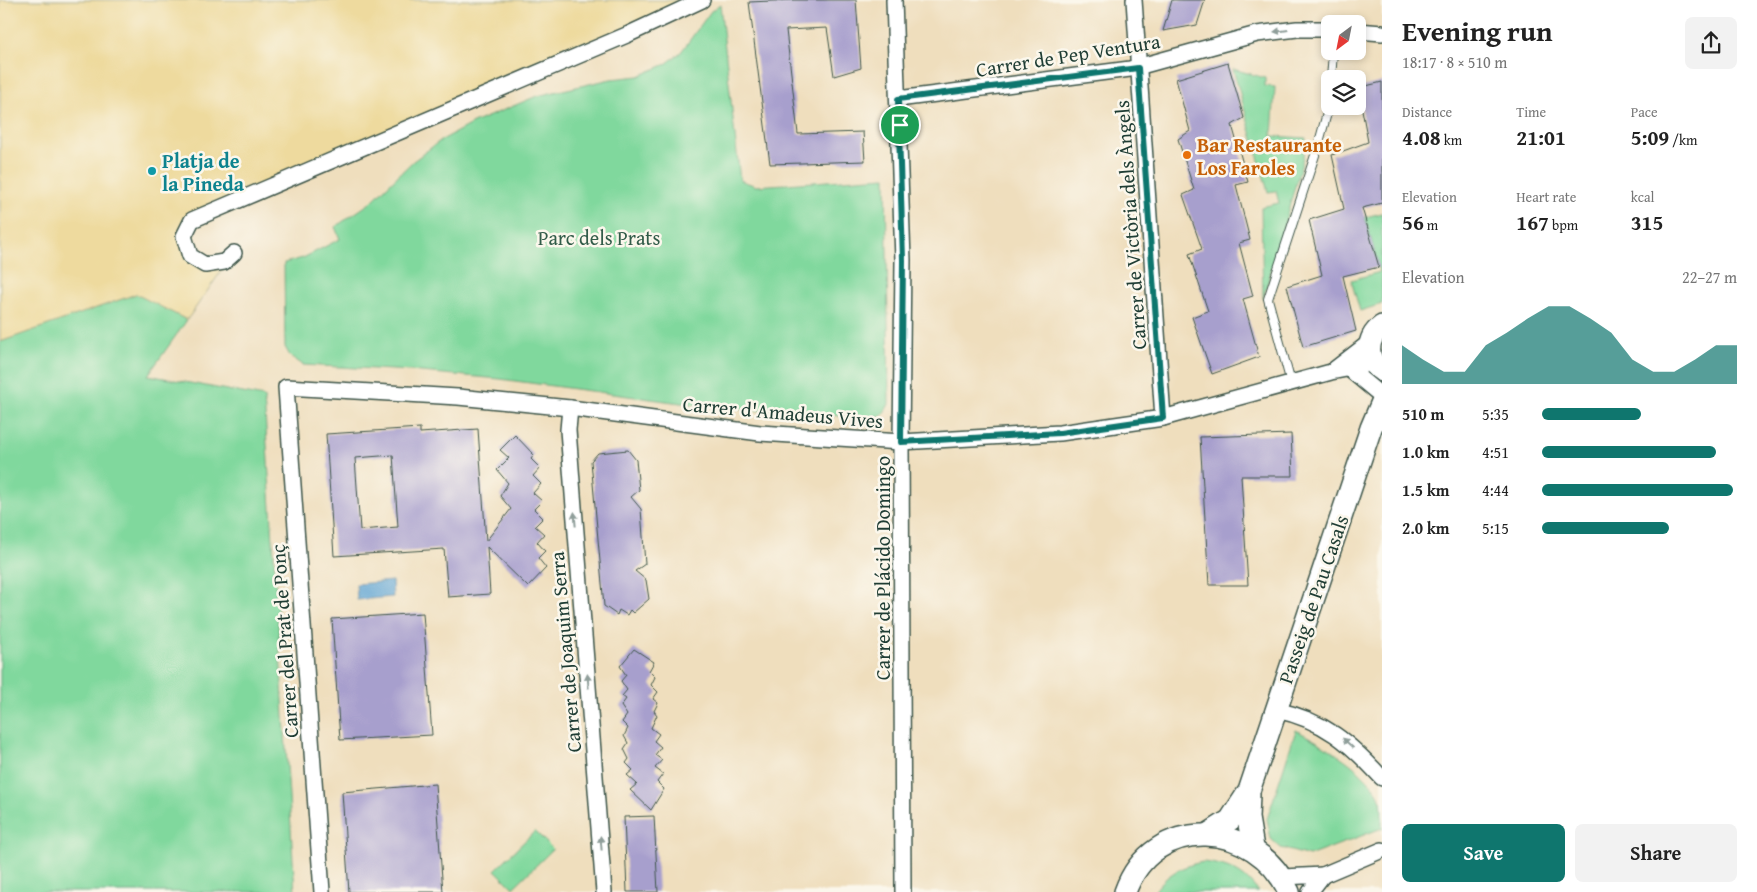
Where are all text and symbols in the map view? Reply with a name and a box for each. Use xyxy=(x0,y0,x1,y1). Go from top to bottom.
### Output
text: Evening run xyxy=(1402,10,1553,51)
north arrow xyxy=(1321,15,1366,60)
map controls xyxy=(1321,15,1366,115)
button: share xyxy=(1685,17,1737,69)
street label: Carrer de Pep Ventura xyxy=(974,26,1163,84)
one-way arrow xyxy=(1273,27,1289,35)
text: 18:17 · 8 × 510 m xyxy=(1402,50,1507,74)
button: layers xyxy=(1321,70,1366,115)
street label: Carrer de Victòria dels Àngels xyxy=(1107,99,1153,351)
text: Distance xyxy=(1402,102,1452,122)
text: Time xyxy=(1516,102,1546,122)
text: Pace xyxy=(1631,102,1658,122)
pin xyxy=(879,104,921,146)
icon: arrive xyxy=(886,111,914,139)
text: 4.08 xyxy=(1402,122,1441,153)
text: 21:01 xyxy=(1516,122,1566,153)
text: 5:09 xyxy=(1631,122,1669,153)
place label: Bar Restaurante Los Faroles xyxy=(1197,130,1342,182)
text: km xyxy=(1441,130,1462,150)
text: /km xyxy=(1669,130,1697,150)
place label: Platja de la Pineda xyxy=(162,146,245,198)
marker: Bar Restaurante Los Faroles xyxy=(1181,149,1193,161)
marker: Platja de la Pineda xyxy=(146,165,158,177)
text: Elevation xyxy=(1402,187,1457,207)
text: Heart rate xyxy=(1516,187,1576,207)
text: kcal xyxy=(1631,187,1655,207)
text: 56 xyxy=(1402,207,1424,238)
text: 167 xyxy=(1516,207,1549,238)
text: 315 xyxy=(1631,207,1663,238)
text: m xyxy=(1424,215,1438,235)
text: bpm xyxy=(1549,215,1578,235)
park label: Parc dels Prats xyxy=(538,223,660,252)
text: Elevation xyxy=(1402,265,1465,289)
text: 22–27 m xyxy=(1682,265,1737,289)
street label: Carrer d'Amadeus Vives xyxy=(682,389,884,435)
text: 510 m xyxy=(1402,402,1444,426)
text: 5:35 xyxy=(1482,402,1509,426)
text: 1.0 km xyxy=(1402,440,1449,464)
text: 4:51 xyxy=(1482,440,1509,464)
street label: Carrer de Plácido Domingo xyxy=(868,456,897,680)
text: 1.5 km xyxy=(1402,478,1449,502)
text: 4:44 xyxy=(1482,478,1509,502)
one-way arrow xyxy=(571,511,579,527)
street label: Passeig de Pau Casals xyxy=(1271,511,1355,687)
text: 2.0 km xyxy=(1402,516,1449,540)
text: 5:15 xyxy=(1482,516,1509,540)
street label: Carrer del Prat de Ponç xyxy=(263,543,305,739)
street label: Carrer de Joaquim Serra xyxy=(542,550,588,754)
one-way arrow xyxy=(584,673,592,689)
one-way arrow xyxy=(1342,737,1354,749)
button: Save xyxy=(1402,824,1565,882)
button: Share xyxy=(1575,824,1737,882)
one-way arrow xyxy=(596,835,604,851)

